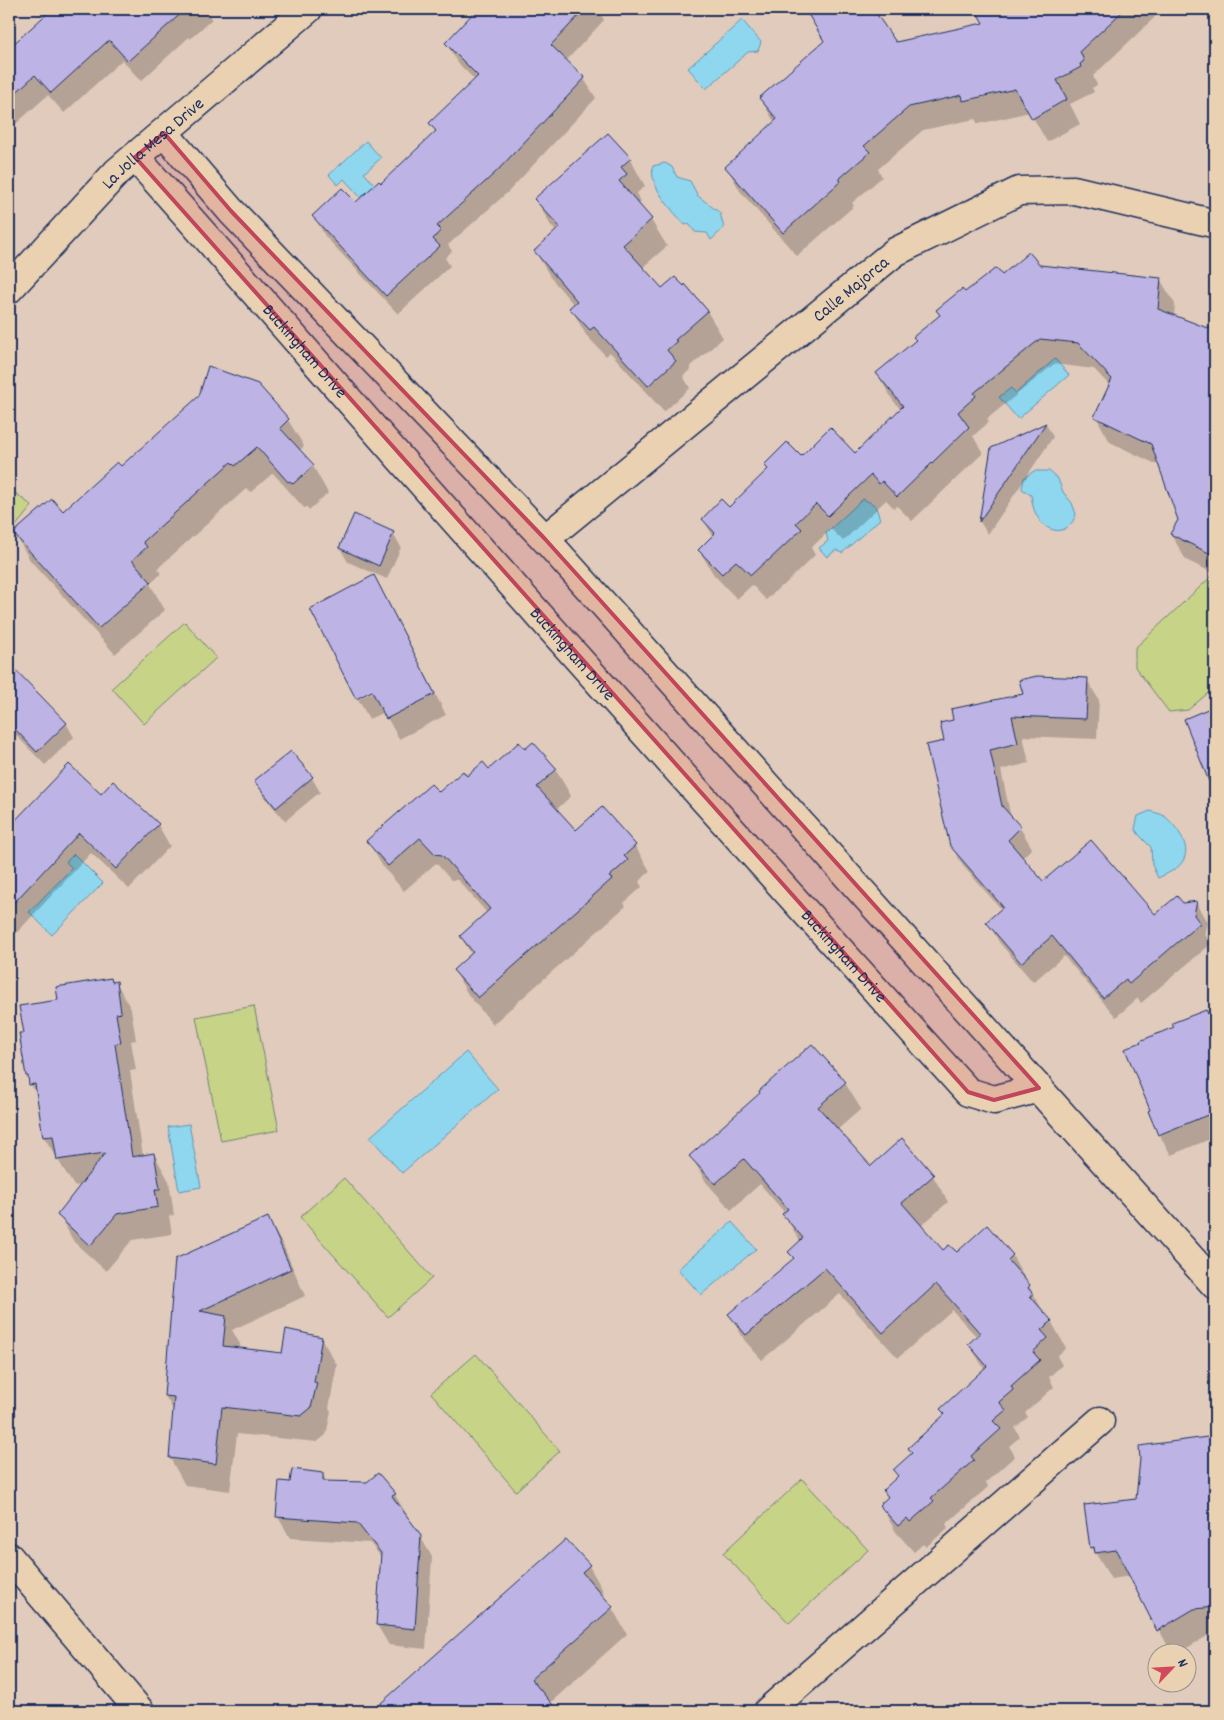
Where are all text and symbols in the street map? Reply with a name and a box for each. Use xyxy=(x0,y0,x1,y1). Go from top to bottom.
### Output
street label: La Jolla Mesa Drive xyxy=(97,93,211,196)
street label: Calle Majorca xyxy=(808,251,896,329)
street label: Buckingham Drive xyxy=(255,299,352,405)
street label: Buckingham Drive xyxy=(523,602,620,708)
street label: Buckingham Drive xyxy=(794,905,892,1009)
north arrow xyxy=(1146,1642,1196,1692)
text: N xyxy=(1171,1656,1193,1671)

